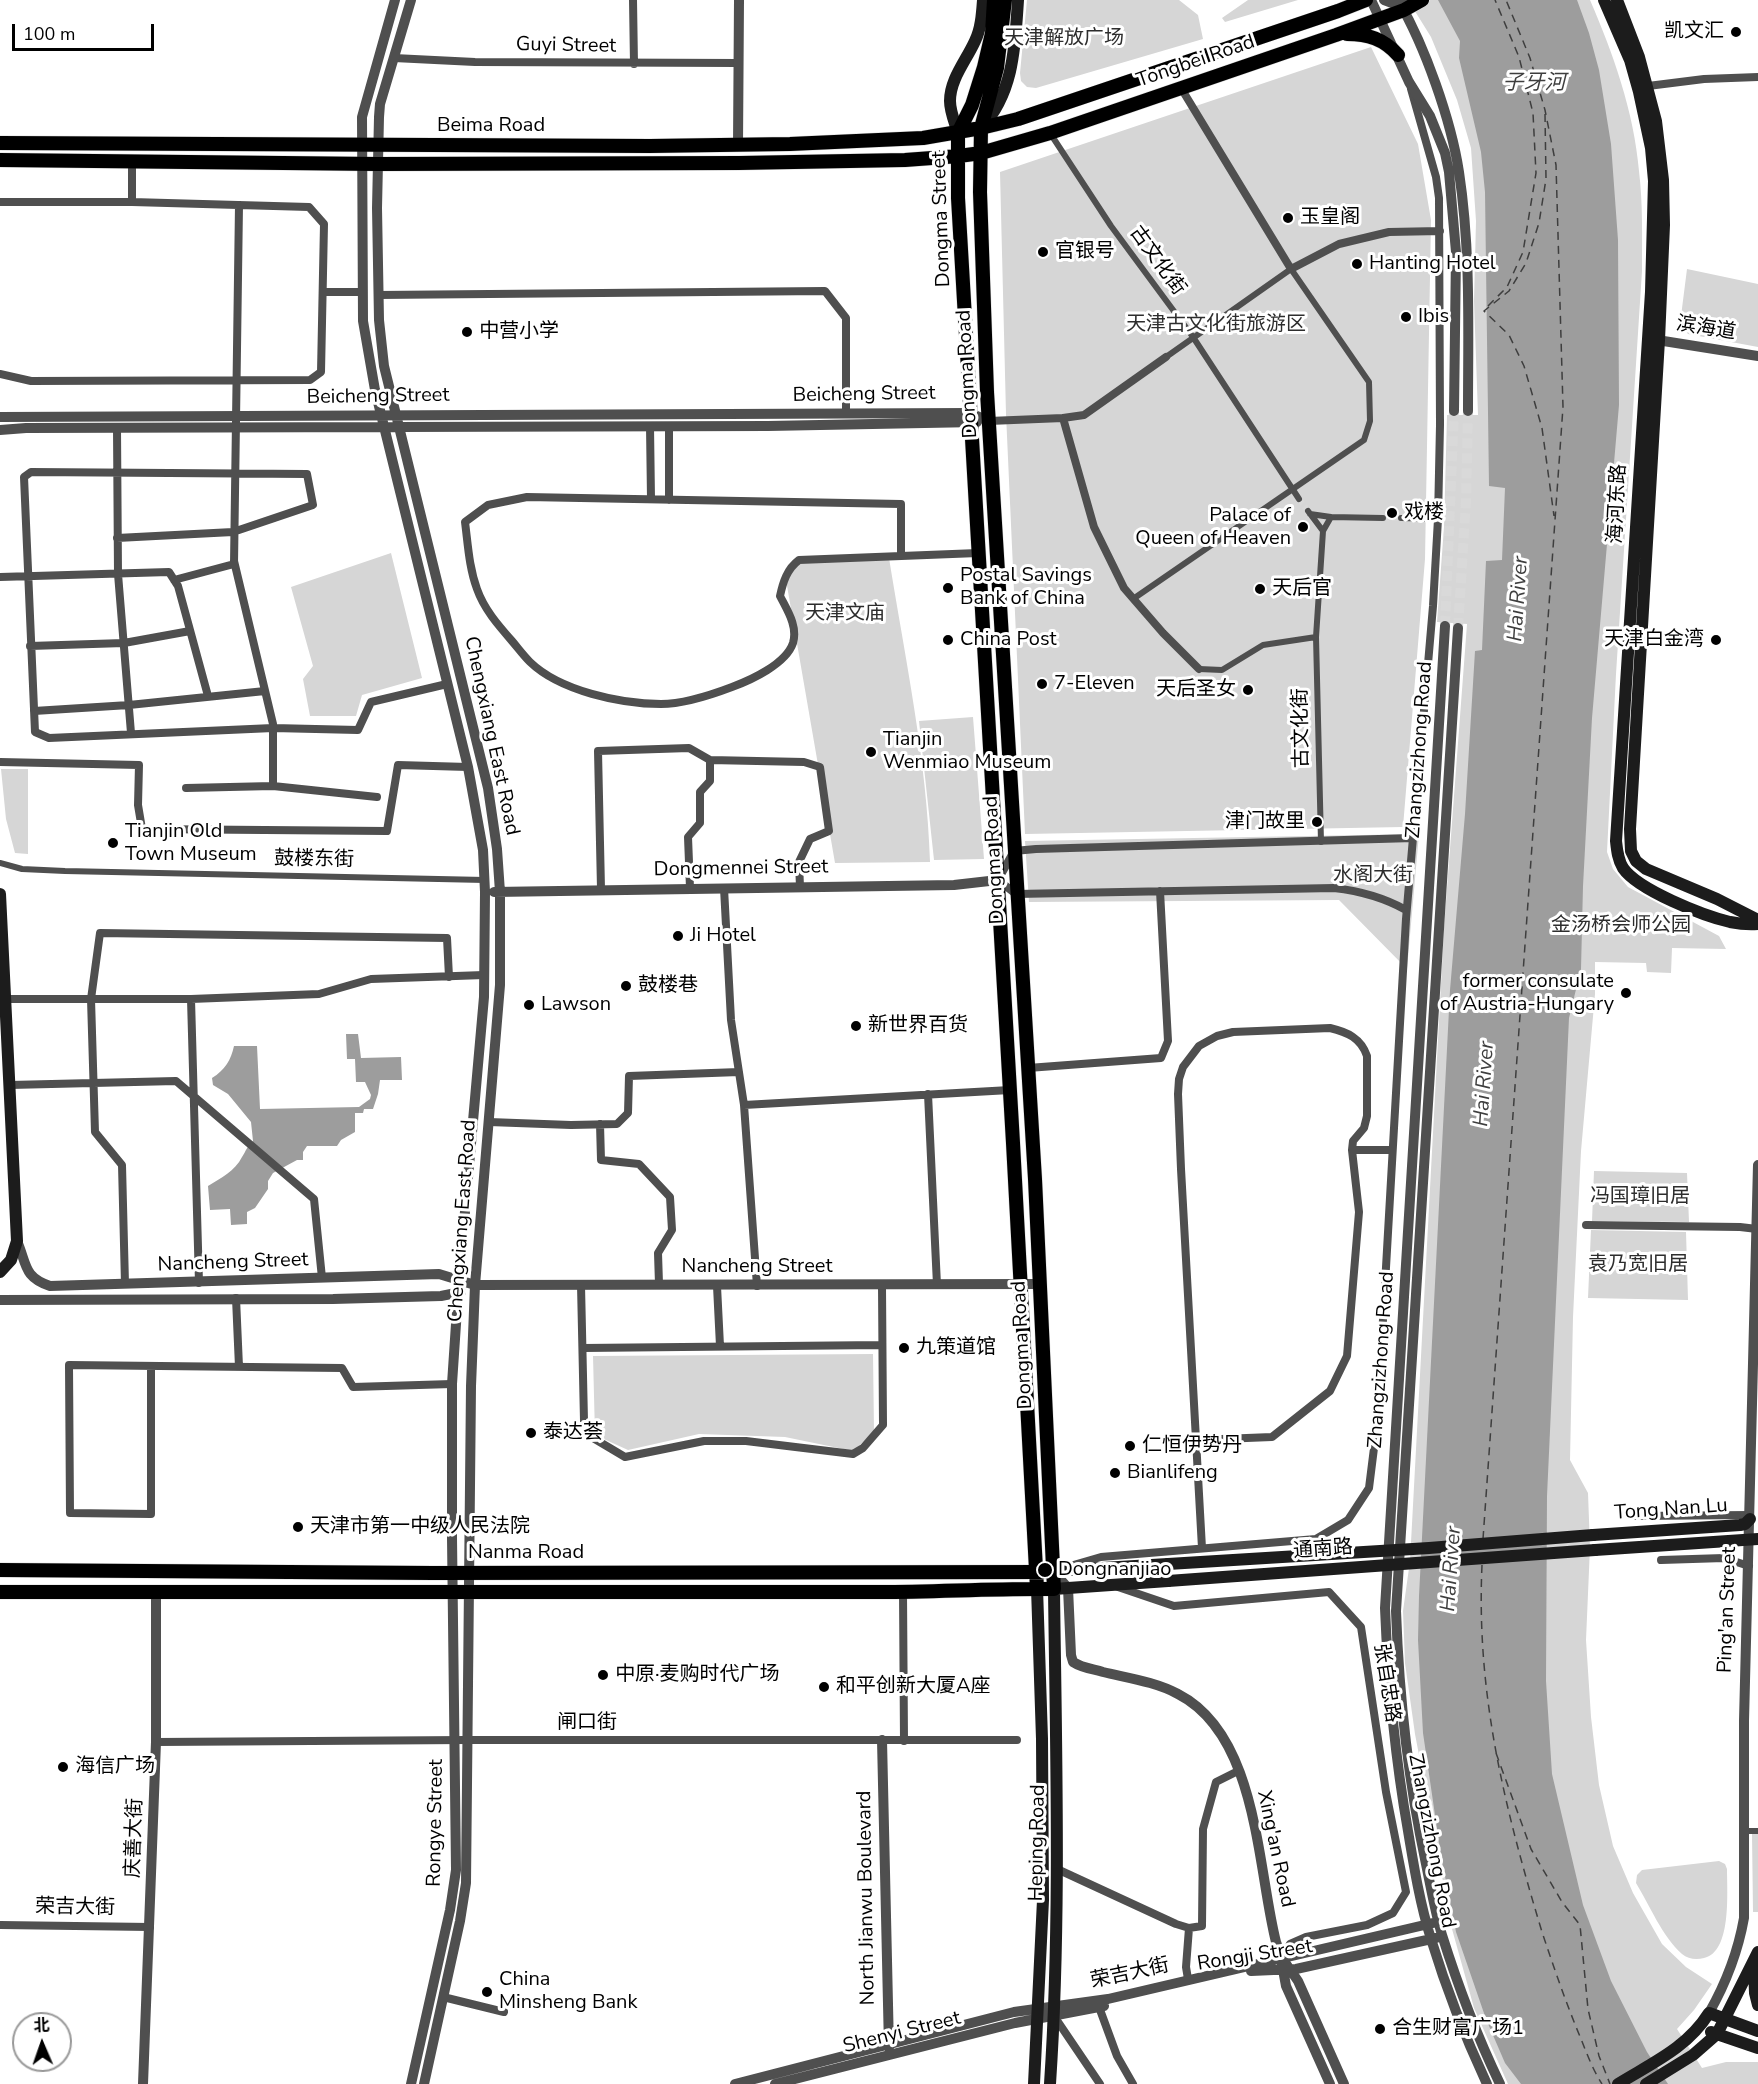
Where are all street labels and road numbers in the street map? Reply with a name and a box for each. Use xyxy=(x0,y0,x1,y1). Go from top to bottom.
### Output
street label: Tongbei Road xyxy=(1134,31,1258,93)
street label: Guyi Street xyxy=(516,33,616,59)
street label: Beima Road xyxy=(437,114,545,138)
street label: Dongma Street xyxy=(928,150,956,288)
street label: 古文化街 xyxy=(1124,222,1190,300)
street label: Dongma Road xyxy=(953,309,983,439)
street label: 滨海道 xyxy=(1674,312,1738,346)
street label: Beicheng Street xyxy=(792,382,936,408)
street label: Beicheng Street xyxy=(306,384,450,410)
street label: 海河东路 xyxy=(1604,463,1632,545)
street label: Chengxiang East Road xyxy=(458,634,524,838)
street label: Zhangzizhong Road xyxy=(1402,661,1438,839)
street label: 古文化街 xyxy=(1289,688,1315,768)
street label: Dongma Road xyxy=(980,795,1010,925)
street label: 鼓楼东街 xyxy=(274,847,354,873)
street label: Dongmennei Street xyxy=(654,855,828,883)
street label: Chengxiang East Road xyxy=(444,1119,482,1323)
street label: Nancheng Street xyxy=(157,1248,309,1278)
street label: Nancheng Street xyxy=(682,1255,832,1279)
street label: Zhangzizhong Road xyxy=(1364,1271,1400,1449)
street label: Dongma Road xyxy=(1008,1280,1038,1410)
street label: Tong Nan Lu xyxy=(1613,1494,1729,1526)
street label: 通南路 xyxy=(1292,1536,1354,1564)
street label: Nanma Road xyxy=(468,1541,584,1565)
street label: Ping'an Street xyxy=(1714,1546,1742,1674)
street label: 张自忠路 xyxy=(1368,1642,1404,1724)
street label: 闸口街 xyxy=(557,1711,617,1735)
street label: Zhangzizhong Road xyxy=(1402,1752,1460,1930)
street label: Rongye Street xyxy=(423,1759,449,1887)
street label: Heping Road xyxy=(1025,1784,1051,1902)
street label: Xing'an Road xyxy=(1251,1788,1299,1910)
street label: North Jianwu Boulevard xyxy=(853,1790,881,2006)
street label: 庆善大街 xyxy=(122,1798,148,1878)
street label: 荣吉大街 xyxy=(35,1895,115,1921)
street label: Rongji Street xyxy=(1196,1935,1314,1977)
street label: 荣吉大街 xyxy=(1088,1954,1172,1994)
street label: Shenyi Street xyxy=(841,2007,963,2059)

